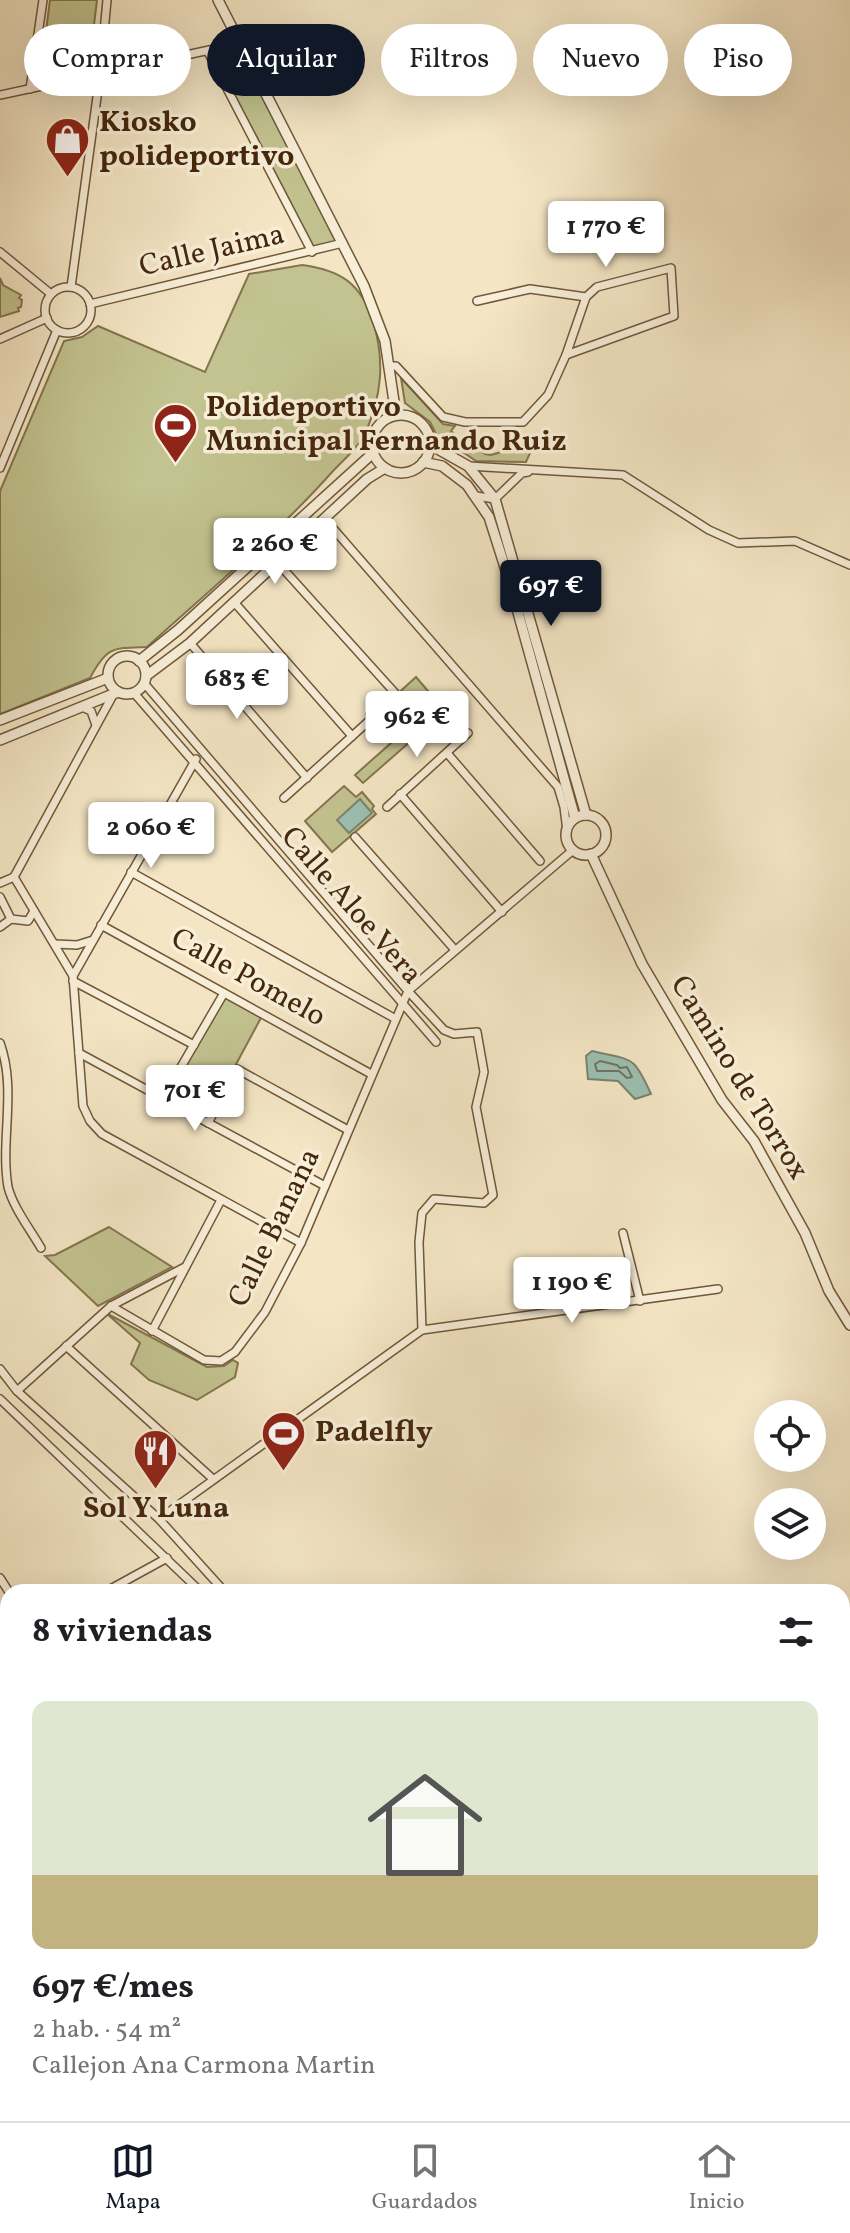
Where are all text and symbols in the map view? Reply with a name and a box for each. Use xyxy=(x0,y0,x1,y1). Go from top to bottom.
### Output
chip: Comprar xyxy=(24,24,191,96)
chip: Alquilar xyxy=(207,24,365,96)
chip: Filtros xyxy=(381,24,517,96)
chip: Nuevo xyxy=(533,24,668,96)
chip: Piso xyxy=(684,24,792,96)
place label: Kiosko polideportivo xyxy=(99,102,294,178)
shop icon: Kiosko polideportivo xyxy=(44,116,92,179)
pin: 1 770 € xyxy=(532,201,680,269)
text: 1 770 € xyxy=(566,209,646,245)
street label: Calle Jaima xyxy=(135,214,289,288)
place label: Polideportivo Municipal Fernando Ruiz xyxy=(206,387,567,463)
sports icon: Polideportivo Municipal Fernando Ruiz xyxy=(151,401,199,464)
pin: 2 260 € xyxy=(201,518,349,586)
text: 2 260 € xyxy=(232,526,318,562)
pin: 697 € xyxy=(495,560,607,628)
text: 697 € xyxy=(518,568,584,604)
pin: 683 € xyxy=(181,653,293,721)
text: 683 € xyxy=(204,661,270,697)
pin: 962 € xyxy=(361,691,473,759)
text: 962 € xyxy=(383,699,451,735)
pin: 2 060 € xyxy=(77,802,225,870)
text: 2 060 € xyxy=(106,810,196,846)
street label: Calle Aloe Vera xyxy=(270,818,432,994)
street label: Calle Pomelo xyxy=(163,918,333,1038)
street label: Camino de Torrox xyxy=(659,968,819,1188)
pin: 701 € xyxy=(139,1065,251,1133)
text: 701 € xyxy=(164,1073,226,1109)
street label: Calle Banana xyxy=(218,1141,332,1315)
pin: 1 190 € xyxy=(498,1257,646,1325)
text: 1 190 € xyxy=(531,1265,613,1301)
map controls xyxy=(754,1400,826,1560)
button: locate xyxy=(754,1400,826,1472)
sports icon: Padelfly xyxy=(260,1409,308,1472)
place label: Padelfly xyxy=(315,1412,433,1454)
restaurant icon: Sol Y Luna xyxy=(132,1427,180,1490)
place label: Sol Y Luna xyxy=(83,1488,229,1530)
button: layers xyxy=(754,1488,826,1560)
text: 8 viviendas xyxy=(32,1609,212,1656)
icon: filters xyxy=(774,1610,818,1654)
icon: home xyxy=(353,1753,497,1897)
text: 697 €/mes xyxy=(32,1965,194,2012)
text: 2 hab. · 54 m² xyxy=(32,2012,181,2048)
text: Callejon Ana Carmona Martin xyxy=(32,2048,376,2084)
tab: Mapa xyxy=(106,2139,161,2218)
tab: Guardados xyxy=(372,2139,477,2218)
tab: Inicio xyxy=(689,2139,744,2218)

